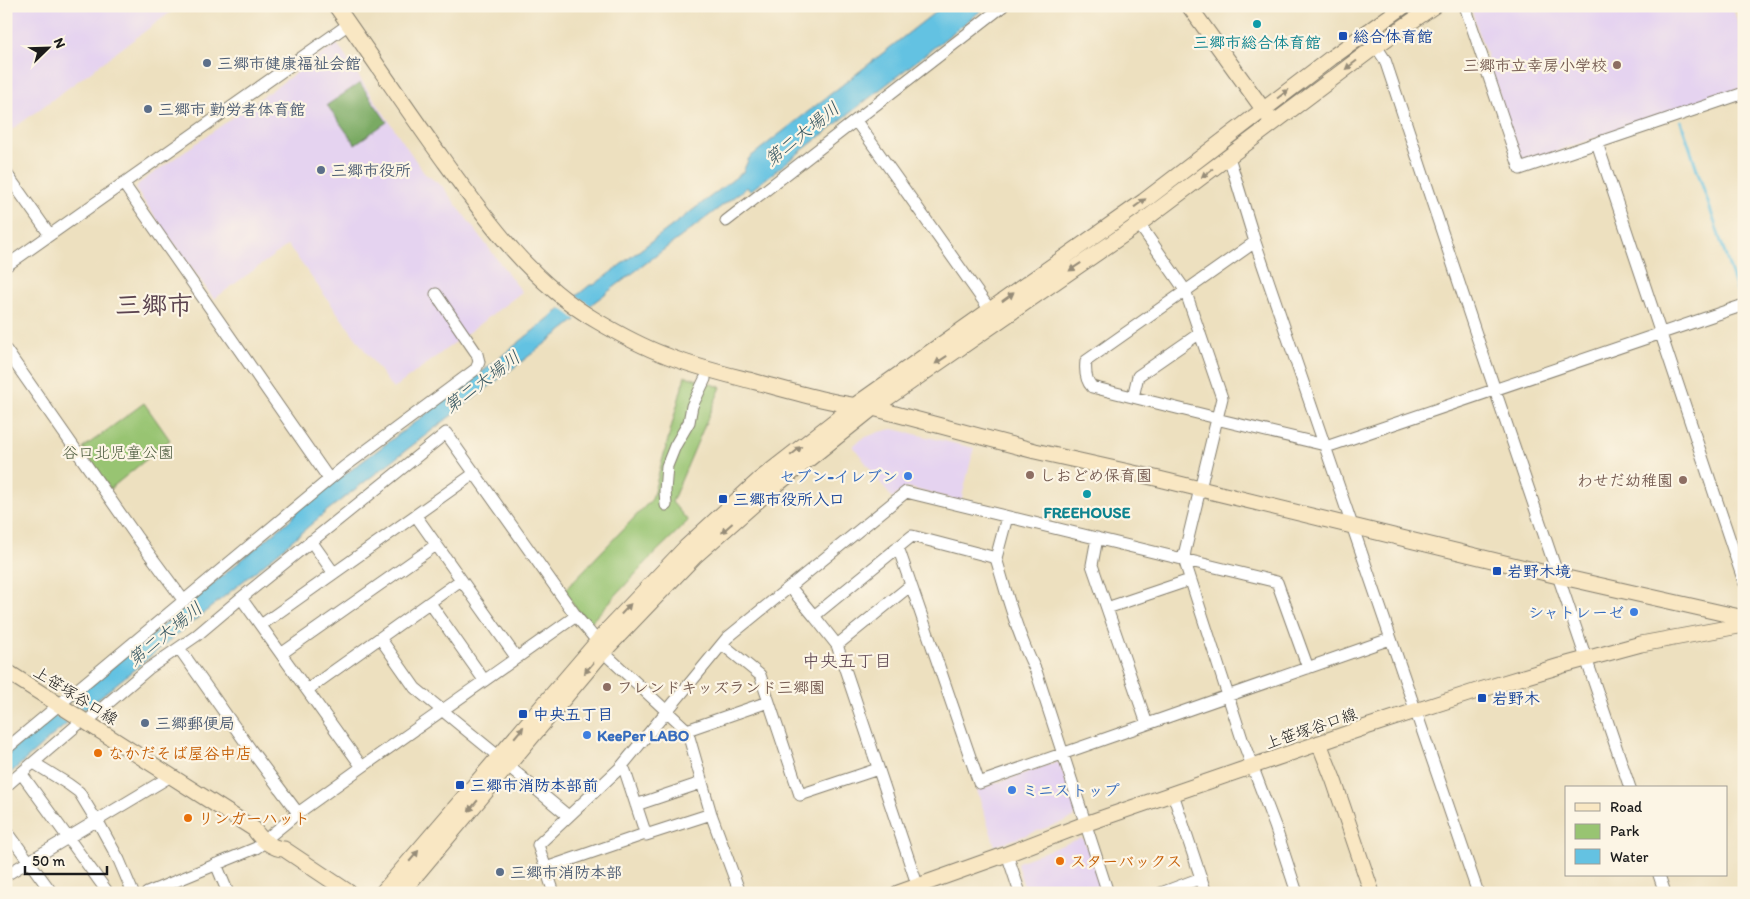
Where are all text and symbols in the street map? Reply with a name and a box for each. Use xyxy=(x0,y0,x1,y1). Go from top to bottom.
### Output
marker: 三郷市総合体育館 xyxy=(1251,18,1263,30)
north arrow xyxy=(22,22,72,72)
place label: 総合体育館 xyxy=(1353,27,1433,46)
marker: 総合体育館 xyxy=(1337,30,1349,42)
place label: 三郷市総合体育館 xyxy=(1193,33,1321,52)
text: N xyxy=(50,35,69,51)
place label: 三郷市健康福祉会館 xyxy=(217,54,361,73)
place label: 三郷市立幸房小学校 xyxy=(1463,56,1607,75)
marker: 三郷市健康福祉会館 xyxy=(201,57,213,69)
marker: 三郷市立幸房小学校 xyxy=(1611,59,1623,71)
one-way arrow xyxy=(1344,60,1358,70)
one-way arrow xyxy=(1276,89,1290,99)
water label: 第二大場川 xyxy=(760,97,844,171)
place label: 三郷市 勤労者体育館 xyxy=(158,100,306,119)
marker: 三郷市 勤労者体育館 xyxy=(142,103,154,115)
place label: 三郷市役所 xyxy=(331,161,411,180)
marker: 三郷市役所 xyxy=(315,164,327,176)
one-way arrow xyxy=(1200,168,1214,178)
one-way arrow xyxy=(1134,198,1147,208)
one-way arrow xyxy=(1068,262,1082,272)
district label: 三郷市 xyxy=(115,289,193,321)
one-way arrow xyxy=(1001,292,1015,302)
water label: 第二大場川 xyxy=(439,346,525,418)
one-way arrow xyxy=(935,355,948,365)
park label: 谷口北児童公園 xyxy=(62,443,174,462)
one-way arrow xyxy=(789,445,802,456)
place label: しおどめ保育園 xyxy=(1040,466,1152,485)
place label: セブン-イレブン xyxy=(780,467,898,486)
marker: しおどめ保育園 xyxy=(1024,469,1036,481)
marker: セブン-イレブン xyxy=(902,470,914,482)
place label: わせだ幼稚園 xyxy=(1577,471,1673,490)
marker: わせだ幼稚園 xyxy=(1677,474,1689,486)
marker: FREEHOUSE xyxy=(1081,488,1093,500)
place label: 三郷市役所入口 xyxy=(733,490,845,509)
marker: 三郷市役所入口 xyxy=(717,493,729,505)
place label: FREEHOUSE xyxy=(1043,503,1131,522)
one-way arrow xyxy=(721,522,734,533)
place label: 岩野木境 xyxy=(1507,562,1571,581)
marker: 岩野木境 xyxy=(1491,565,1503,577)
water label: 第二大場川 xyxy=(123,597,207,671)
place label: シャトレーゼ xyxy=(1528,603,1624,622)
one-way arrow xyxy=(620,604,632,616)
marker: シャトレーゼ xyxy=(1628,606,1640,618)
district label: 中央五丁目 xyxy=(802,650,892,672)
street label: 上笹塚谷口線 xyxy=(30,662,121,729)
one-way arrow xyxy=(583,662,595,674)
place label: フレンドキッズランド三郷園 xyxy=(617,678,825,697)
marker: フレンドキッズランド三郷園 xyxy=(601,681,613,693)
place label: 岩野木 xyxy=(1492,689,1540,708)
marker: 岩野木 xyxy=(1476,692,1488,704)
street label: 上笹塚谷口線 xyxy=(1263,704,1360,753)
place label: 中央五丁目 xyxy=(533,705,613,724)
marker: 中央五丁目 xyxy=(517,708,529,720)
place label: 三郷郵便局 xyxy=(155,714,235,733)
marker: 三郷郵便局 xyxy=(139,717,151,729)
one-way arrow xyxy=(513,726,525,738)
place label: KeePer LABO xyxy=(597,726,690,745)
marker: KeePer LABO xyxy=(581,729,593,741)
place label: なかだそば屋谷中店 xyxy=(108,744,252,763)
marker: なかだそば屋谷中店 xyxy=(92,747,104,759)
place label: 三郷市消防本部前 xyxy=(470,776,598,795)
marker: 三郷市消防本部前 xyxy=(454,779,466,791)
place label: ミニストップ xyxy=(1022,781,1120,800)
marker: ミニストップ xyxy=(1006,784,1018,796)
legend xyxy=(1565,786,1728,876)
text: Road xyxy=(1610,798,1643,816)
one-way arrow xyxy=(468,800,479,812)
place label: リンガーハット xyxy=(198,809,310,828)
marker: リンガーハット xyxy=(182,812,194,824)
text: Park xyxy=(1610,822,1640,840)
scale bar xyxy=(25,844,108,876)
text: Water xyxy=(1610,848,1649,866)
one-way arrow xyxy=(408,850,420,862)
text: 50 m xyxy=(32,852,65,870)
place label: スターバックス xyxy=(1070,852,1182,871)
marker: スターバックス xyxy=(1054,855,1066,867)
place label: 三郷市消防本部 xyxy=(510,863,622,882)
marker: 三郷市消防本部 xyxy=(494,866,506,878)

